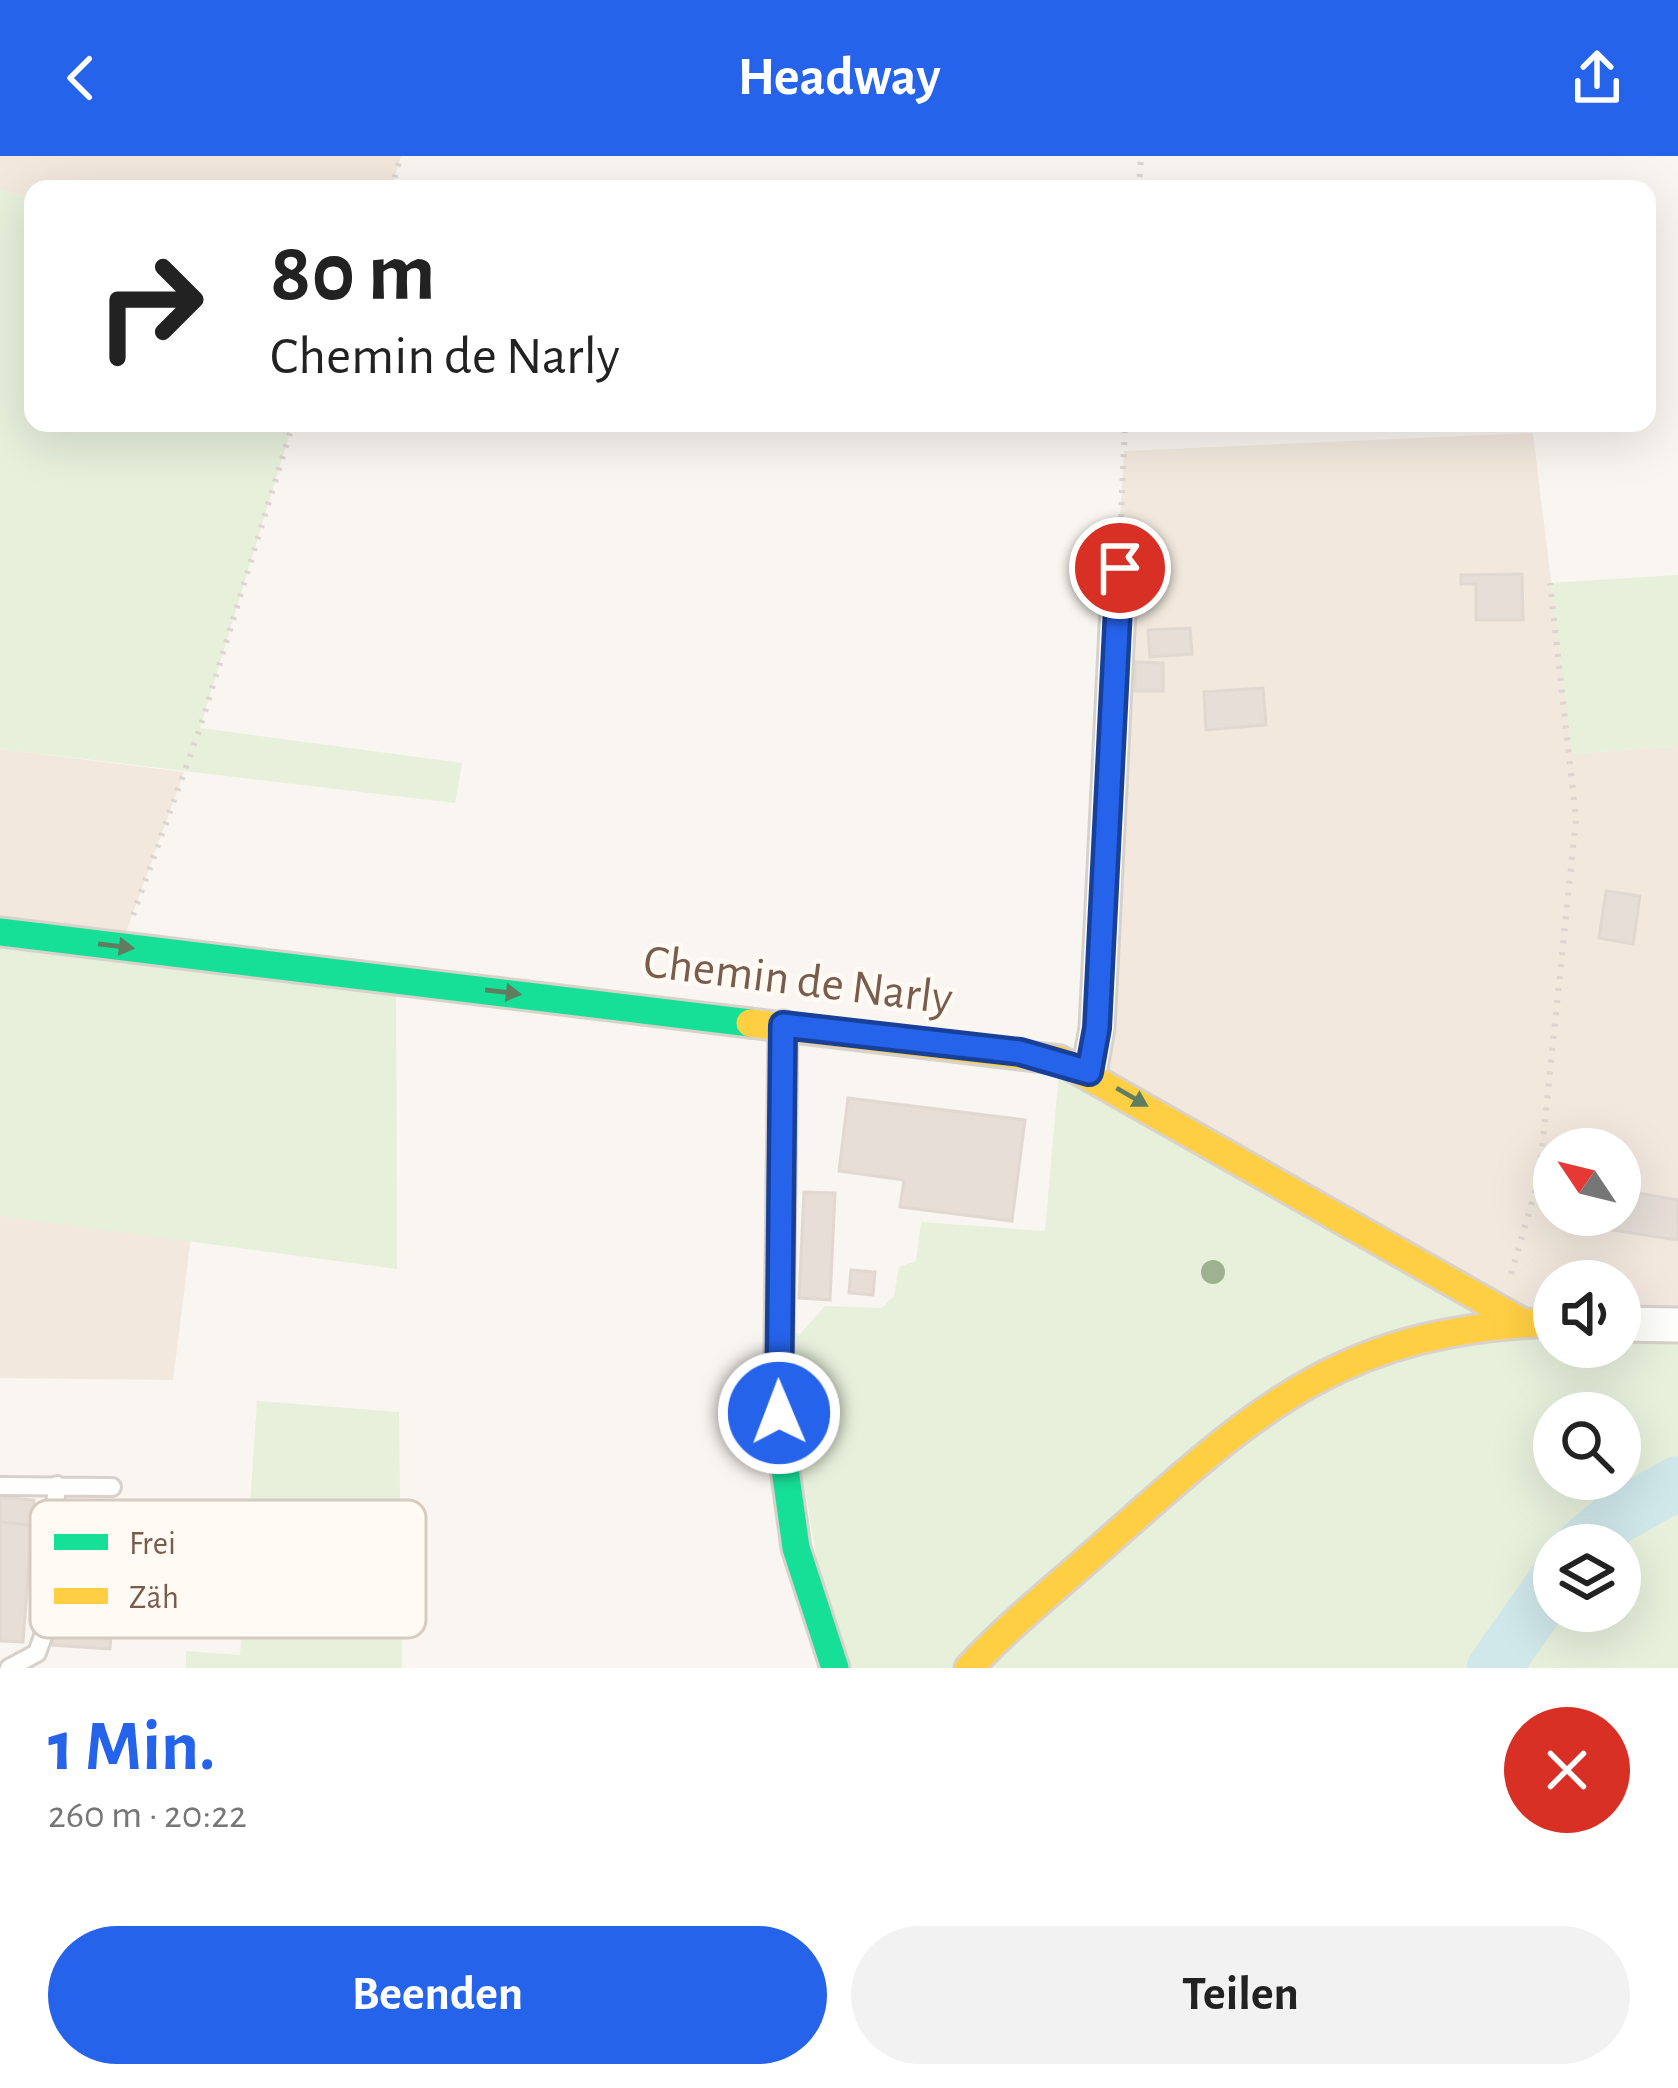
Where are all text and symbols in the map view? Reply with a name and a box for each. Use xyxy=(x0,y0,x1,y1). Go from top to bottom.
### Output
icon: back xyxy=(48,45,114,111)
icon: share xyxy=(1564,45,1630,111)
text: Headway xyxy=(737,51,941,105)
icon: right xyxy=(72,228,228,384)
text: 80 m xyxy=(270,232,436,316)
text: Chemin de Narly xyxy=(270,330,620,384)
pin xyxy=(1069,517,1171,619)
icon: arrive xyxy=(1087,535,1153,601)
one-way arrow xyxy=(98,936,135,955)
street label: Chemin de Narly xyxy=(641,938,955,1024)
one-way arrow xyxy=(485,983,523,1002)
one-way arrow xyxy=(1116,1085,1149,1106)
north arrow xyxy=(1533,1128,1641,1236)
map controls xyxy=(1533,1128,1641,1632)
button: sound xyxy=(1533,1260,1641,1368)
position arrow xyxy=(716,1350,842,1476)
button: search xyxy=(1533,1392,1641,1500)
legend xyxy=(30,1500,426,1638)
button: layers xyxy=(1533,1524,1641,1632)
text: Frei xyxy=(129,1528,176,1561)
text: Zäh xyxy=(129,1582,179,1615)
button: close xyxy=(1504,1707,1630,1833)
text: 1 Min. xyxy=(48,1711,216,1783)
text: 260 m · 20:22 xyxy=(48,1796,247,1835)
button: Beenden xyxy=(48,1926,827,2064)
button: Teilen xyxy=(851,1926,1630,2064)

